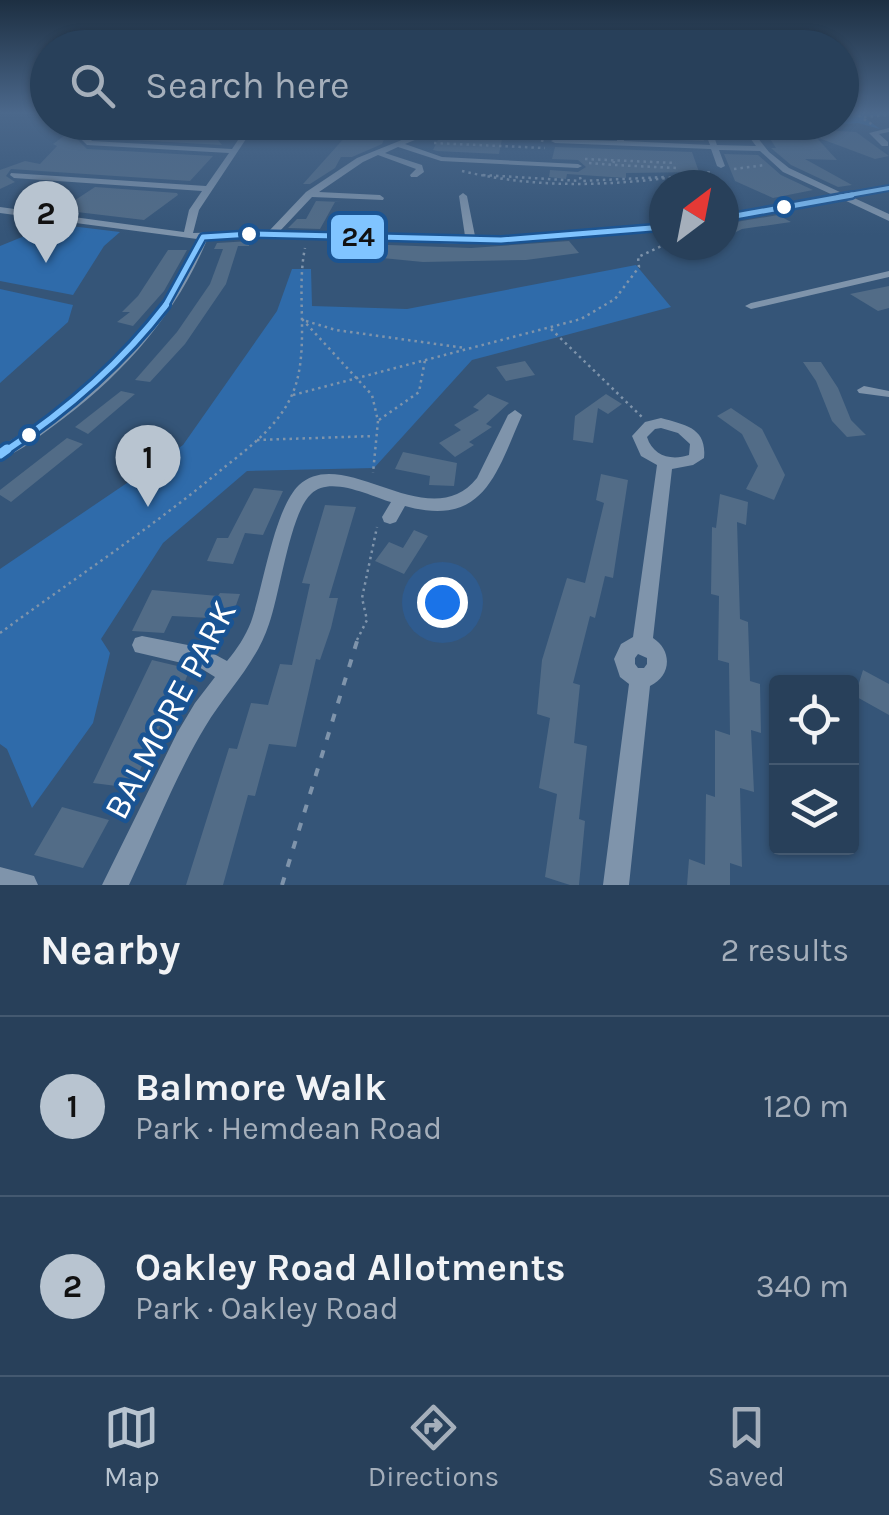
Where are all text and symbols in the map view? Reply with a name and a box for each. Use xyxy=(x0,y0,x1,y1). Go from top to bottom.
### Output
search box xyxy=(30,30,859,140)
icon: search xyxy=(65,58,120,113)
text: Search here xyxy=(145,63,349,108)
north arrow xyxy=(649,170,739,260)
pin: 2 xyxy=(13,180,78,263)
unlabelled marker xyxy=(774,197,794,217)
line badge: 24 xyxy=(329,213,386,261)
text: 24 xyxy=(341,220,375,253)
unlabelled marker xyxy=(239,224,259,244)
pin: 1 xyxy=(116,424,180,507)
unlabelled marker xyxy=(19,425,39,445)
your location xyxy=(417,577,468,628)
street label: BALMORE PARK xyxy=(95,594,245,826)
map controls xyxy=(769,675,859,855)
button: locate xyxy=(769,675,859,765)
button: layers xyxy=(769,765,859,855)
text: Nearby xyxy=(40,925,180,975)
text: 2 results xyxy=(721,932,849,969)
text: Balmore Walk xyxy=(135,1065,386,1110)
text: 1 xyxy=(67,1088,78,1125)
text: 120 m xyxy=(763,1088,849,1125)
text: Park · Hemdean Road xyxy=(135,1110,442,1147)
text: Oakley Road Allotments xyxy=(135,1245,566,1290)
text: 2 xyxy=(63,1268,82,1305)
text: 340 m xyxy=(756,1268,849,1305)
text: Park · Oakley Road xyxy=(135,1290,399,1327)
tab: Map xyxy=(104,1400,160,1493)
tab: Directions xyxy=(368,1400,499,1493)
tab: Saved xyxy=(707,1400,785,1493)

